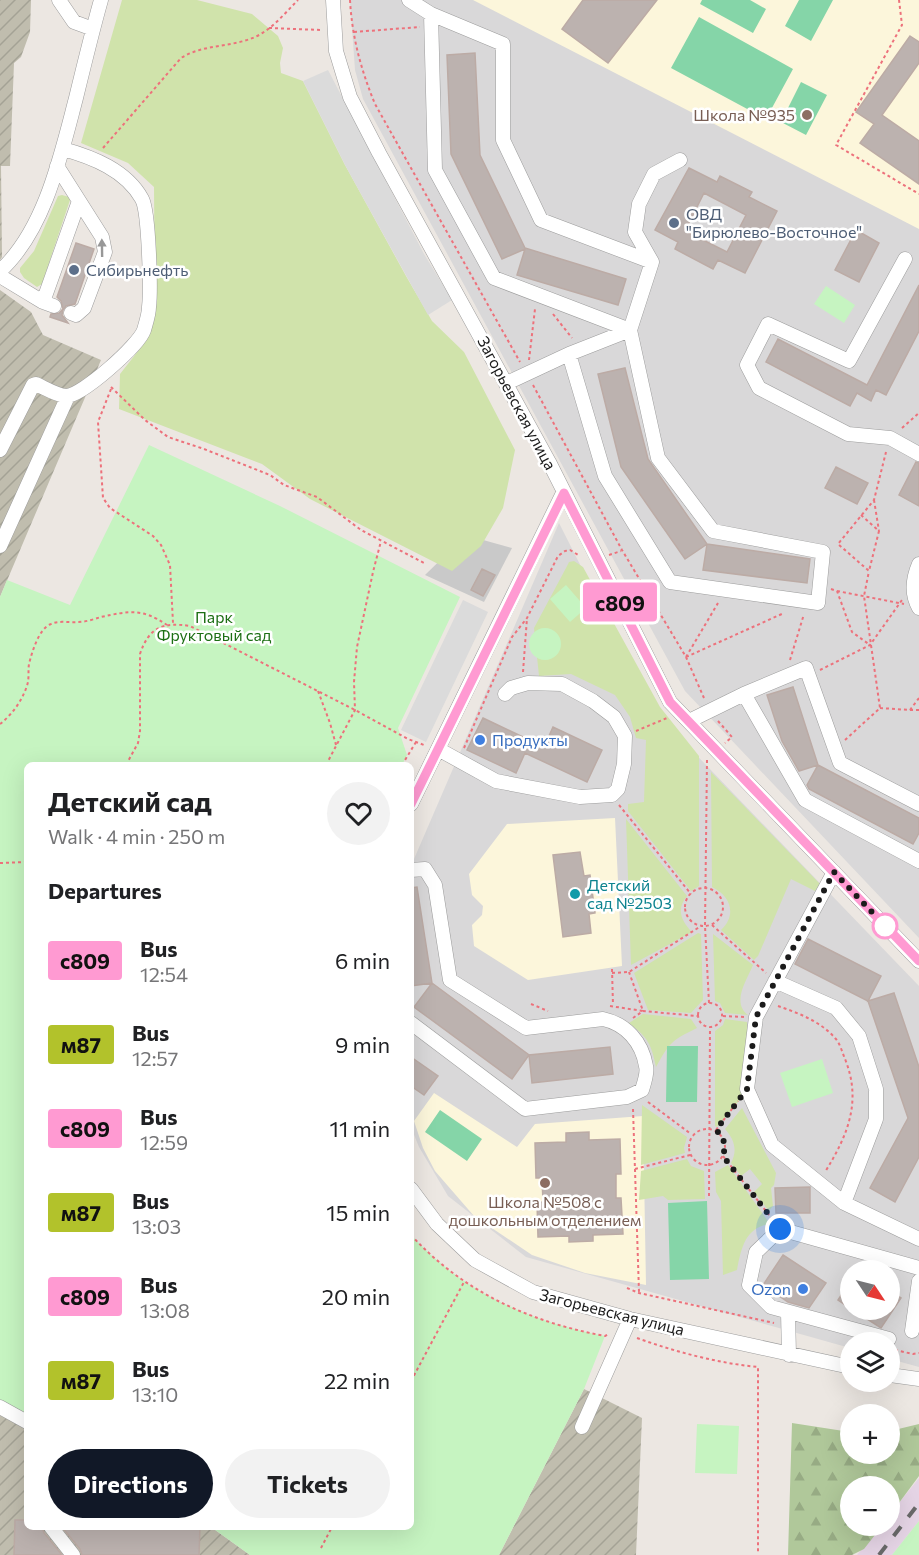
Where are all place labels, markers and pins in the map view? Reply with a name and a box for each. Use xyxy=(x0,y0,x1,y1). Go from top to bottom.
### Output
place label: Школа №935 xyxy=(693,105,795,124)
marker: Школа №935 xyxy=(800,108,814,122)
place label: ОВД "Бирюлево-Восточное" xyxy=(686,204,862,241)
marker: ОВД "Бирюлево-Восточное" xyxy=(667,216,681,230)
place label: Сибирьнефть xyxy=(86,260,188,279)
marker: Сибирьнефть xyxy=(67,263,81,277)
place label: Продукты xyxy=(492,730,568,749)
marker: Продукты xyxy=(473,733,487,747)
place label: Детский сад №2503 xyxy=(587,875,672,912)
marker: Детский сад №2503 xyxy=(568,887,582,901)
unlabelled marker xyxy=(872,913,898,939)
marker: Школа №508 с дошкольным отделением xyxy=(538,1176,552,1190)
place label: Школа №508 с дошкольным отделением xyxy=(449,1192,641,1229)
place label: Ozon xyxy=(751,1279,791,1298)
marker: Ozon xyxy=(796,1282,810,1296)

